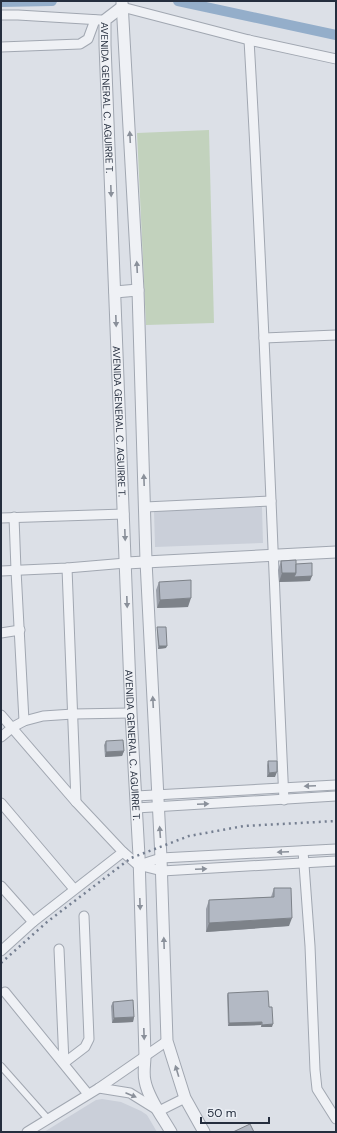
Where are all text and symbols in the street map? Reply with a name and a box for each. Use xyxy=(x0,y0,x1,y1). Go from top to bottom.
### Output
street label: AVENIDA GENERAL C. AGUIRRE T. xyxy=(98,22,116,173)
one-way arrow xyxy=(126,131,133,143)
one-way arrow xyxy=(108,185,114,198)
one-way arrow xyxy=(133,261,140,273)
one-way arrow xyxy=(113,315,119,328)
street label: AVENIDA GENERAL C. AGUIRRE T. xyxy=(110,346,129,497)
one-way arrow xyxy=(141,473,147,486)
one-way arrow xyxy=(122,529,128,542)
one-way arrow xyxy=(124,596,131,608)
street label: AVENIDA GENERAL C. AGUIRRE T. xyxy=(122,669,143,821)
one-way arrow xyxy=(150,696,157,708)
one-way arrow xyxy=(303,783,316,789)
one-way arrow xyxy=(197,800,209,807)
one-way arrow xyxy=(157,825,163,838)
one-way arrow xyxy=(276,849,289,855)
one-way arrow xyxy=(195,865,207,872)
one-way arrow xyxy=(137,898,143,911)
one-way arrow xyxy=(161,936,167,949)
one-way arrow xyxy=(141,1028,148,1040)
one-way arrow xyxy=(174,1065,180,1077)
one-way arrow xyxy=(125,1092,137,1098)
scale bar xyxy=(201,1099,269,1125)
text: 50 m xyxy=(207,1105,236,1121)

